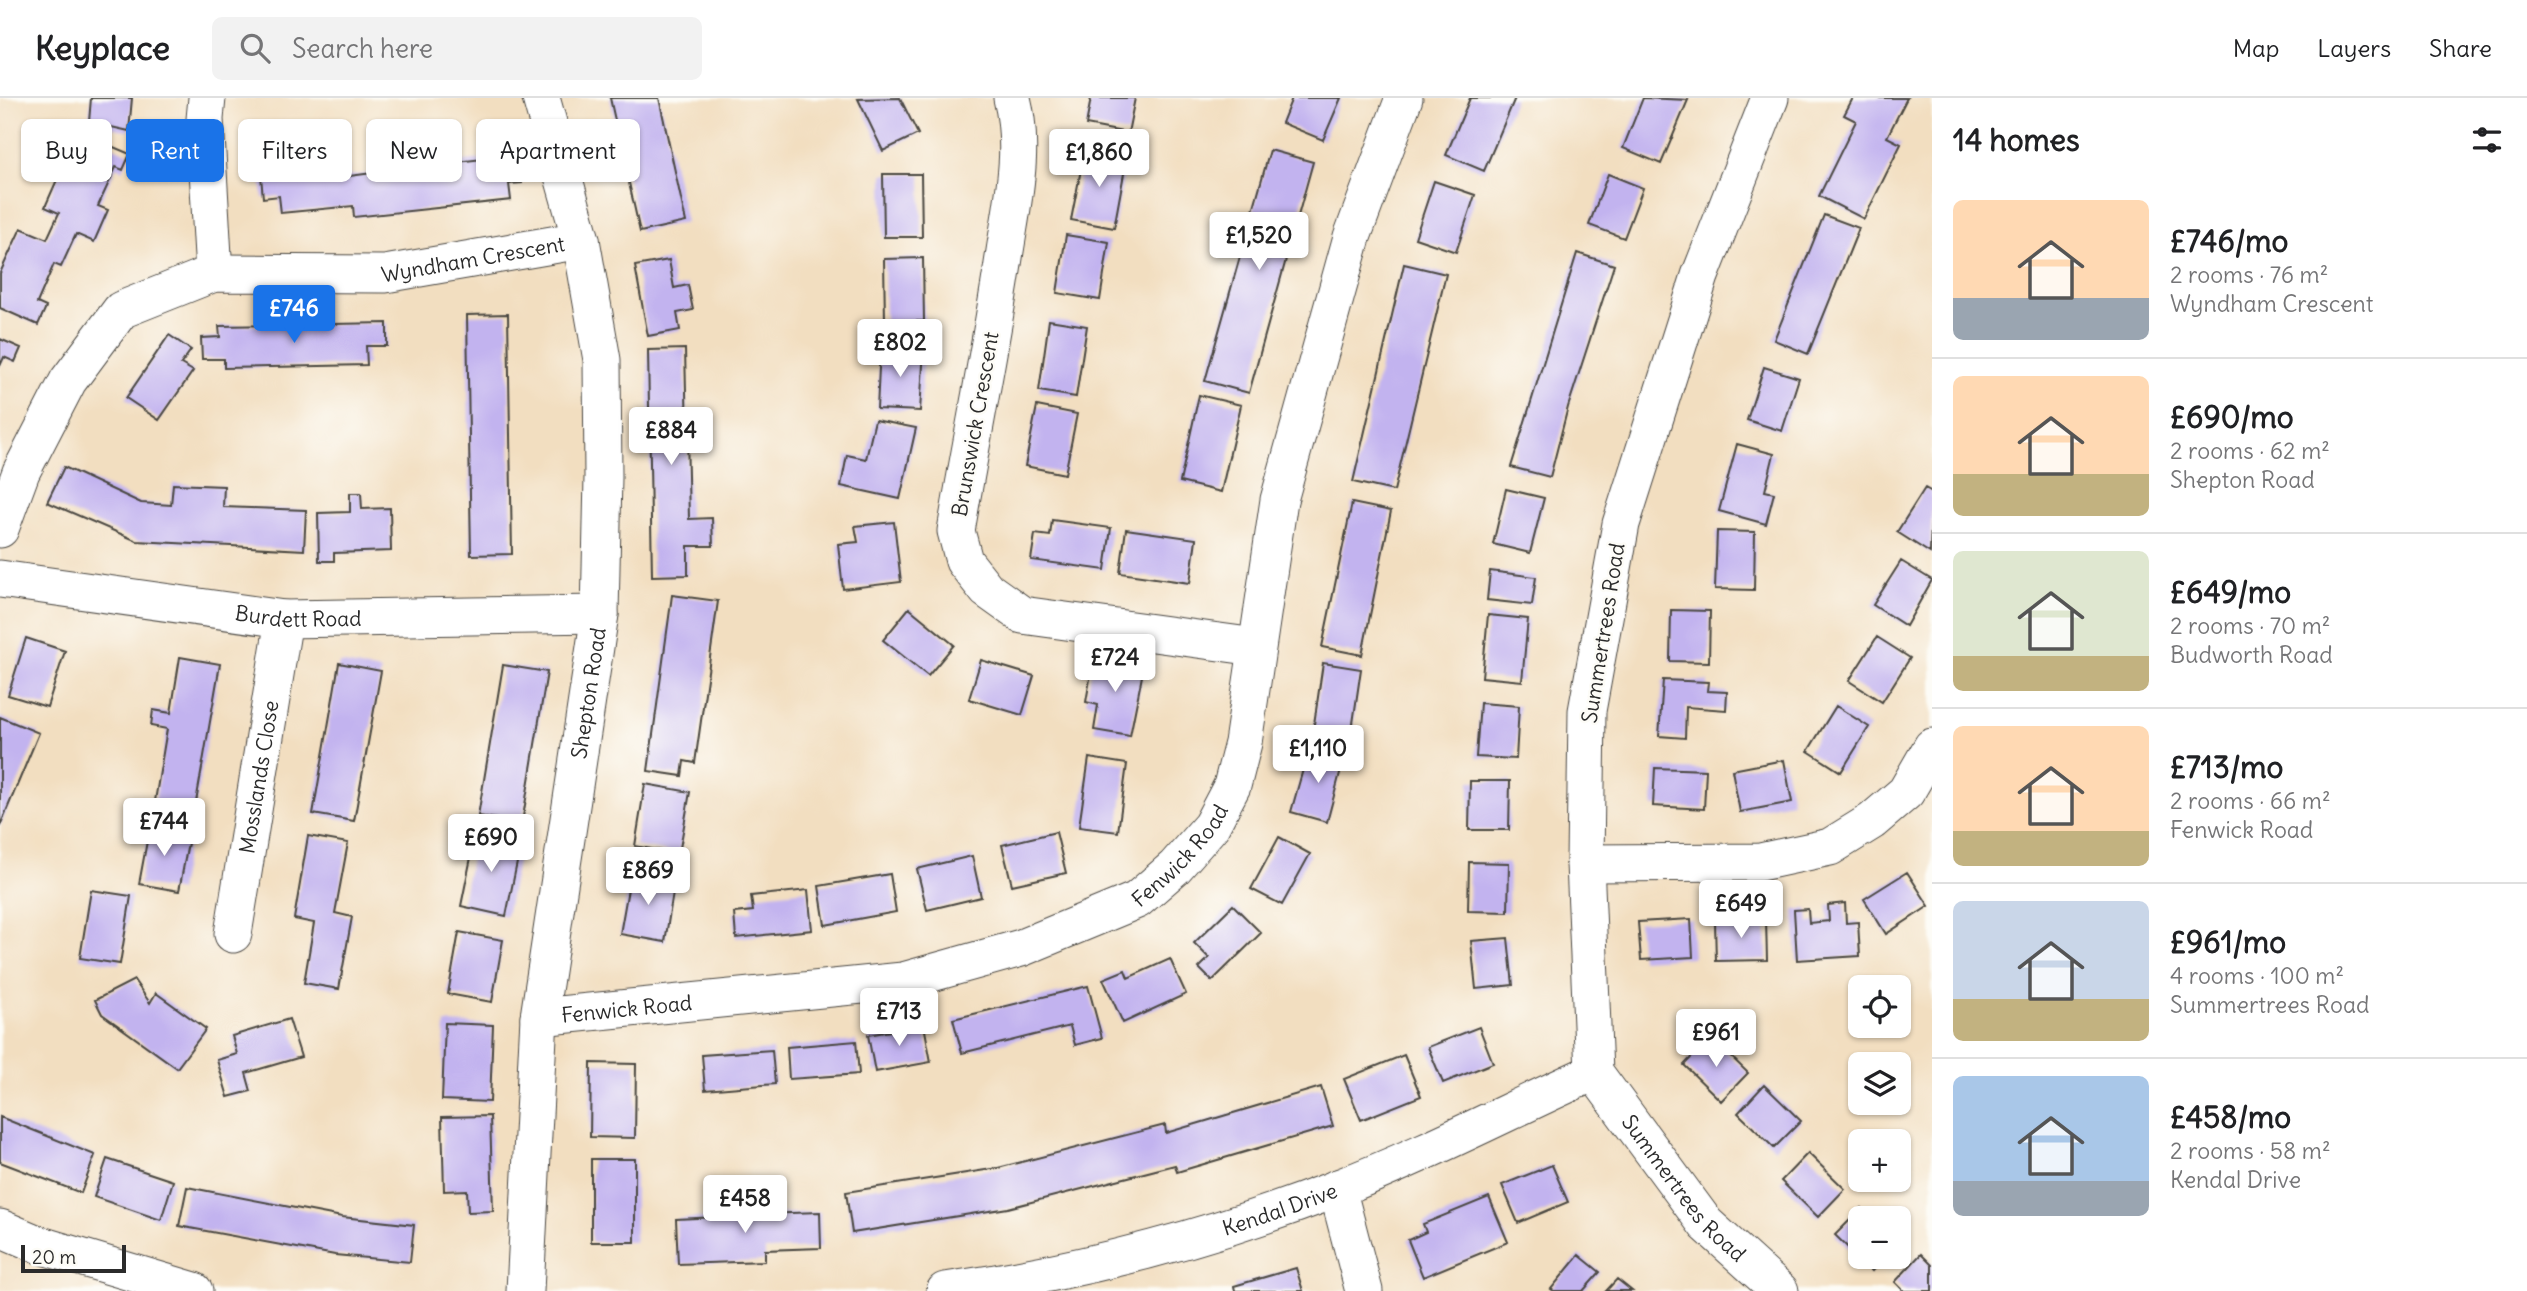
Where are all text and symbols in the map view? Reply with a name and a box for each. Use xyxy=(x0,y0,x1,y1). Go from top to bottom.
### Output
search box xyxy=(212,17,702,80)
text: Keyplace xyxy=(35,27,170,69)
icon: search xyxy=(236,29,274,67)
text: Search here xyxy=(292,32,433,65)
text: Map xyxy=(2233,33,2279,63)
text: Layers xyxy=(2317,33,2391,63)
text: Share xyxy=(2429,33,2492,63)
chip: Buy xyxy=(21,119,112,182)
chip: Rent xyxy=(126,119,224,182)
chip: Filters xyxy=(238,119,352,182)
chip: New xyxy=(366,119,462,182)
chip: Apartment xyxy=(476,119,640,182)
text: 14 homes xyxy=(1953,121,2080,159)
icon: filters xyxy=(2468,121,2506,159)
pin: £1,860 xyxy=(1042,130,1156,189)
text: £1,860 xyxy=(1065,137,1133,166)
pin: £1,520 xyxy=(1202,212,1316,272)
text: £1,520 xyxy=(1226,220,1292,249)
text: £746/mo xyxy=(2170,222,2288,260)
icon: home xyxy=(2009,228,2093,312)
street label: Wyndham Crescent xyxy=(379,230,567,288)
text: 2 rooms · 76 m² xyxy=(2170,260,2328,289)
pin: £746 xyxy=(253,286,335,345)
text: Wyndham Crescent xyxy=(2170,289,2373,318)
text: £746 xyxy=(269,293,319,322)
pin: £802 xyxy=(859,320,941,379)
text: £802 xyxy=(873,327,927,356)
street label: Brunswick Crescent xyxy=(945,330,1005,518)
text: £690/mo xyxy=(2170,398,2294,436)
icon: home xyxy=(2009,404,2093,488)
pin: £884 xyxy=(630,408,712,467)
text: £884 xyxy=(645,415,697,444)
text: 2 rooms · 62 m² xyxy=(2170,436,2330,465)
text: Shepton Road xyxy=(2170,465,2315,494)
street label: Summertrees Road xyxy=(1575,541,1631,725)
text: £649/mo xyxy=(2170,573,2291,611)
icon: home xyxy=(2009,579,2093,663)
street label: Burdett Road xyxy=(234,599,362,633)
text: 2 rooms · 70 m² xyxy=(2170,611,2330,640)
street label: Shepton Road xyxy=(565,626,611,760)
pin: £724 xyxy=(1074,634,1156,694)
text: Budworth Road xyxy=(2170,640,2333,669)
text: £724 xyxy=(1090,642,1140,671)
street label: Mosslands Close xyxy=(233,698,284,856)
pin: £1,110 xyxy=(1261,726,1375,785)
text: £1,110 xyxy=(1289,733,1347,762)
text: £713/mo xyxy=(2170,748,2283,786)
icon: home xyxy=(2009,754,2093,838)
text: 2 rooms · 66 m² xyxy=(2170,786,2331,815)
pin: £744 xyxy=(123,798,205,858)
street label: Fenwick Road xyxy=(1126,800,1234,912)
text: £744 xyxy=(139,806,189,835)
pin: £690 xyxy=(450,814,532,874)
text: Fenwick Road xyxy=(2170,815,2313,844)
text: £690 xyxy=(464,822,518,851)
pin: £869 xyxy=(607,848,689,907)
text: £869 xyxy=(622,855,674,884)
pin: £649 xyxy=(1700,880,1782,940)
text: £649 xyxy=(1715,888,1767,917)
text: £961/mo xyxy=(2170,923,2286,961)
icon: home xyxy=(2009,929,2093,1013)
text: 4 rooms · 100 m² xyxy=(2170,961,2344,990)
map controls xyxy=(1848,975,1911,1269)
button: locate xyxy=(1848,975,1911,1038)
street label: Fenwick Road xyxy=(560,988,693,1028)
pin: £713 xyxy=(858,988,940,1048)
text: Summertrees Road xyxy=(2170,990,2369,1019)
text: £713 xyxy=(876,996,922,1025)
pin: £961 xyxy=(1675,1010,1757,1069)
text: £961 xyxy=(1692,1017,1740,1046)
button: layers xyxy=(1848,1052,1911,1115)
text: £458/mo xyxy=(2170,1098,2291,1136)
icon: home xyxy=(2009,1104,2093,1188)
street label: Summertrees Road xyxy=(1616,1109,1752,1267)
button: + xyxy=(1848,1129,1911,1192)
text: 2 rooms · 58 m² xyxy=(2170,1136,2331,1165)
text: Kendal Drive xyxy=(2170,1165,2301,1194)
pin: £458 xyxy=(704,1176,786,1235)
street label: Kendal Drive xyxy=(1219,1176,1341,1241)
text: £458 xyxy=(719,1183,771,1212)
button: − xyxy=(1848,1206,1911,1269)
scale bar xyxy=(21,1242,126,1274)
text: 20 m xyxy=(32,1245,76,1269)

